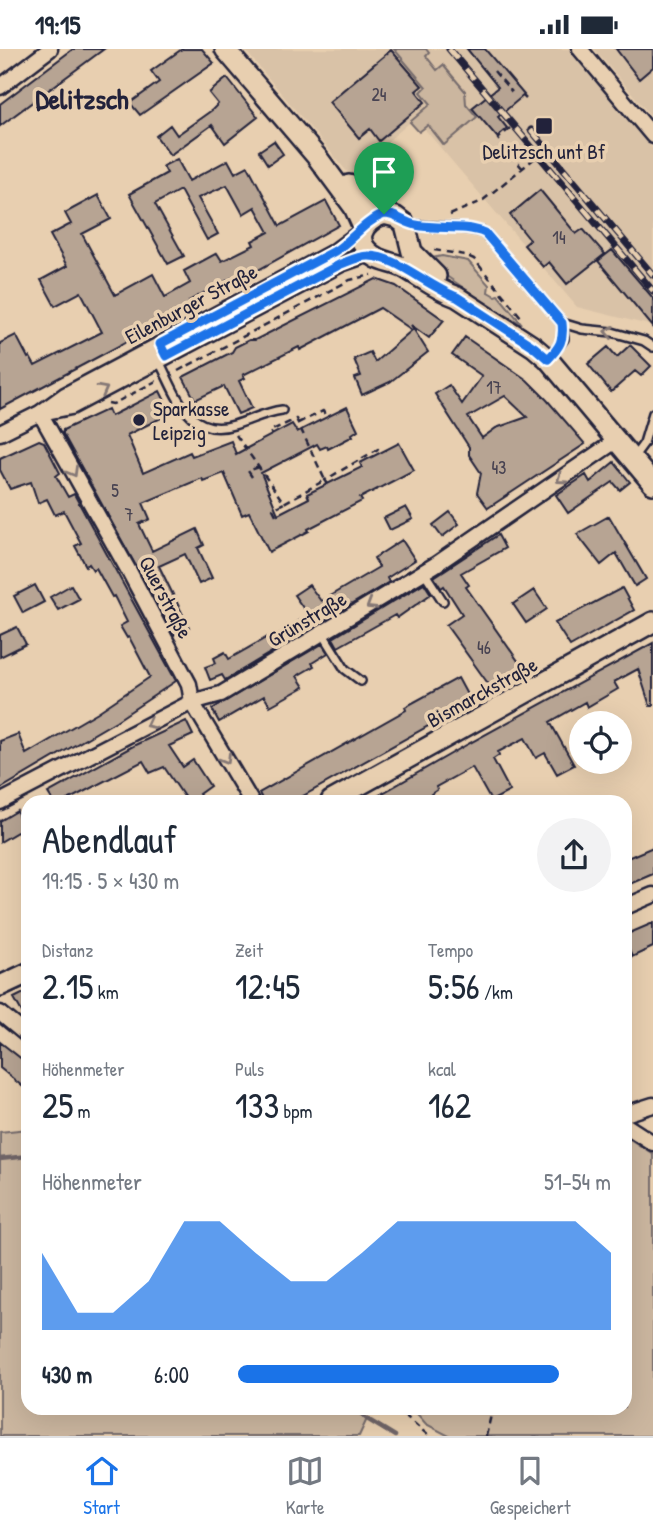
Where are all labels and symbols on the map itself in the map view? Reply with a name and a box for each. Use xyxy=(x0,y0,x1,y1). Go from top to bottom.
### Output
district label: Delitzsch xyxy=(35,80,129,118)
house number: 24 xyxy=(371,82,387,107)
marker: Delitzsch unt Bf xyxy=(534,116,554,136)
place label: Delitzsch unt Bf xyxy=(483,137,606,166)
pin xyxy=(354,142,414,214)
house number: 14 xyxy=(552,225,566,250)
street label: Eilenburger Straße xyxy=(120,257,262,351)
one-way arrow xyxy=(603,325,615,340)
house number: 17 xyxy=(486,375,502,400)
one-way arrow xyxy=(96,385,108,398)
place label: Sparkasse Leipzig xyxy=(153,394,229,447)
marker: Sparkasse Leipzig xyxy=(131,412,147,428)
house number: 43 xyxy=(492,455,506,480)
one-way arrow xyxy=(65,465,78,478)
one-way arrow xyxy=(556,471,569,483)
house number: 5 xyxy=(111,478,119,503)
house number: 7 xyxy=(125,502,134,527)
street label: Querstraße xyxy=(132,551,200,643)
street label: Grünstraße xyxy=(262,584,352,654)
one-way arrow xyxy=(366,597,379,610)
house number: 46 xyxy=(477,635,491,660)
street label: Bismarckstraße xyxy=(422,650,542,734)
one-way arrow xyxy=(145,716,157,729)
one-way arrow xyxy=(217,751,230,764)

